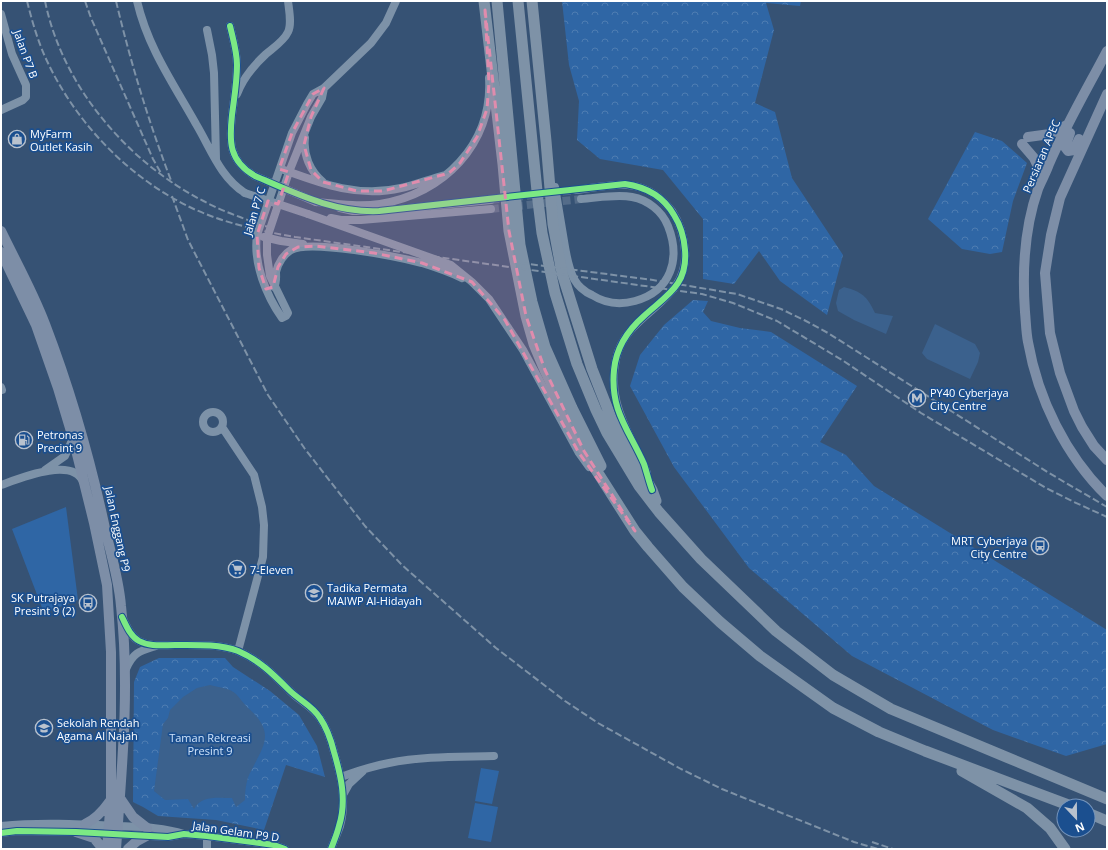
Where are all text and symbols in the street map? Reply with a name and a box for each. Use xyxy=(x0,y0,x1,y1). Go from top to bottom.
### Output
street label: Jalan P7 B xyxy=(10,27,42,80)
street label: Persiaran APEC xyxy=(1019,117,1063,195)
place label: MyFarm Outlet Kasih xyxy=(30,126,93,154)
shop icon: MyFarm Outlet Kasih xyxy=(7,129,27,149)
street label: Jalan P7 C xyxy=(239,185,269,238)
place label: PY40 Cyberjaya City Centre xyxy=(930,385,1009,413)
metro station icon: PY40 Cyberjaya City Centre xyxy=(907,388,927,408)
place label: Petronas Precint 9 xyxy=(37,427,83,455)
fuel station icon: Petronas Precint 9 xyxy=(14,430,34,450)
street label: Jalan Enggang P9 xyxy=(101,484,134,573)
place label: MRT Cyberjaya City Centre xyxy=(951,533,1027,561)
bus stop icon: MRT Cyberjaya City Centre xyxy=(1030,536,1050,556)
supermarket icon: 7-Eleven xyxy=(227,559,247,579)
place label: 7-Eleven xyxy=(250,562,293,577)
place label: Tadika Permata MAIWP Al-Hidayah xyxy=(327,580,422,608)
school or university icon: Tadika Permata MAIWP Al-Hidayah xyxy=(304,583,324,603)
place label: SK Putrajaya Presint 9 (2) xyxy=(11,590,75,618)
bus stop icon: SK Putrajaya Presint 9 (2) xyxy=(78,593,98,613)
place label: Sekolah Rendah Agama Al Najah xyxy=(57,715,139,743)
school or university icon: Sekolah Rendah Agama Al Najah xyxy=(34,718,54,738)
park label: Taman Rekreasi Presint 9 xyxy=(169,730,251,758)
north arrow xyxy=(1056,798,1096,838)
street label: Jalan Gelam P9 D xyxy=(191,817,280,845)
text: N xyxy=(1073,819,1087,836)

